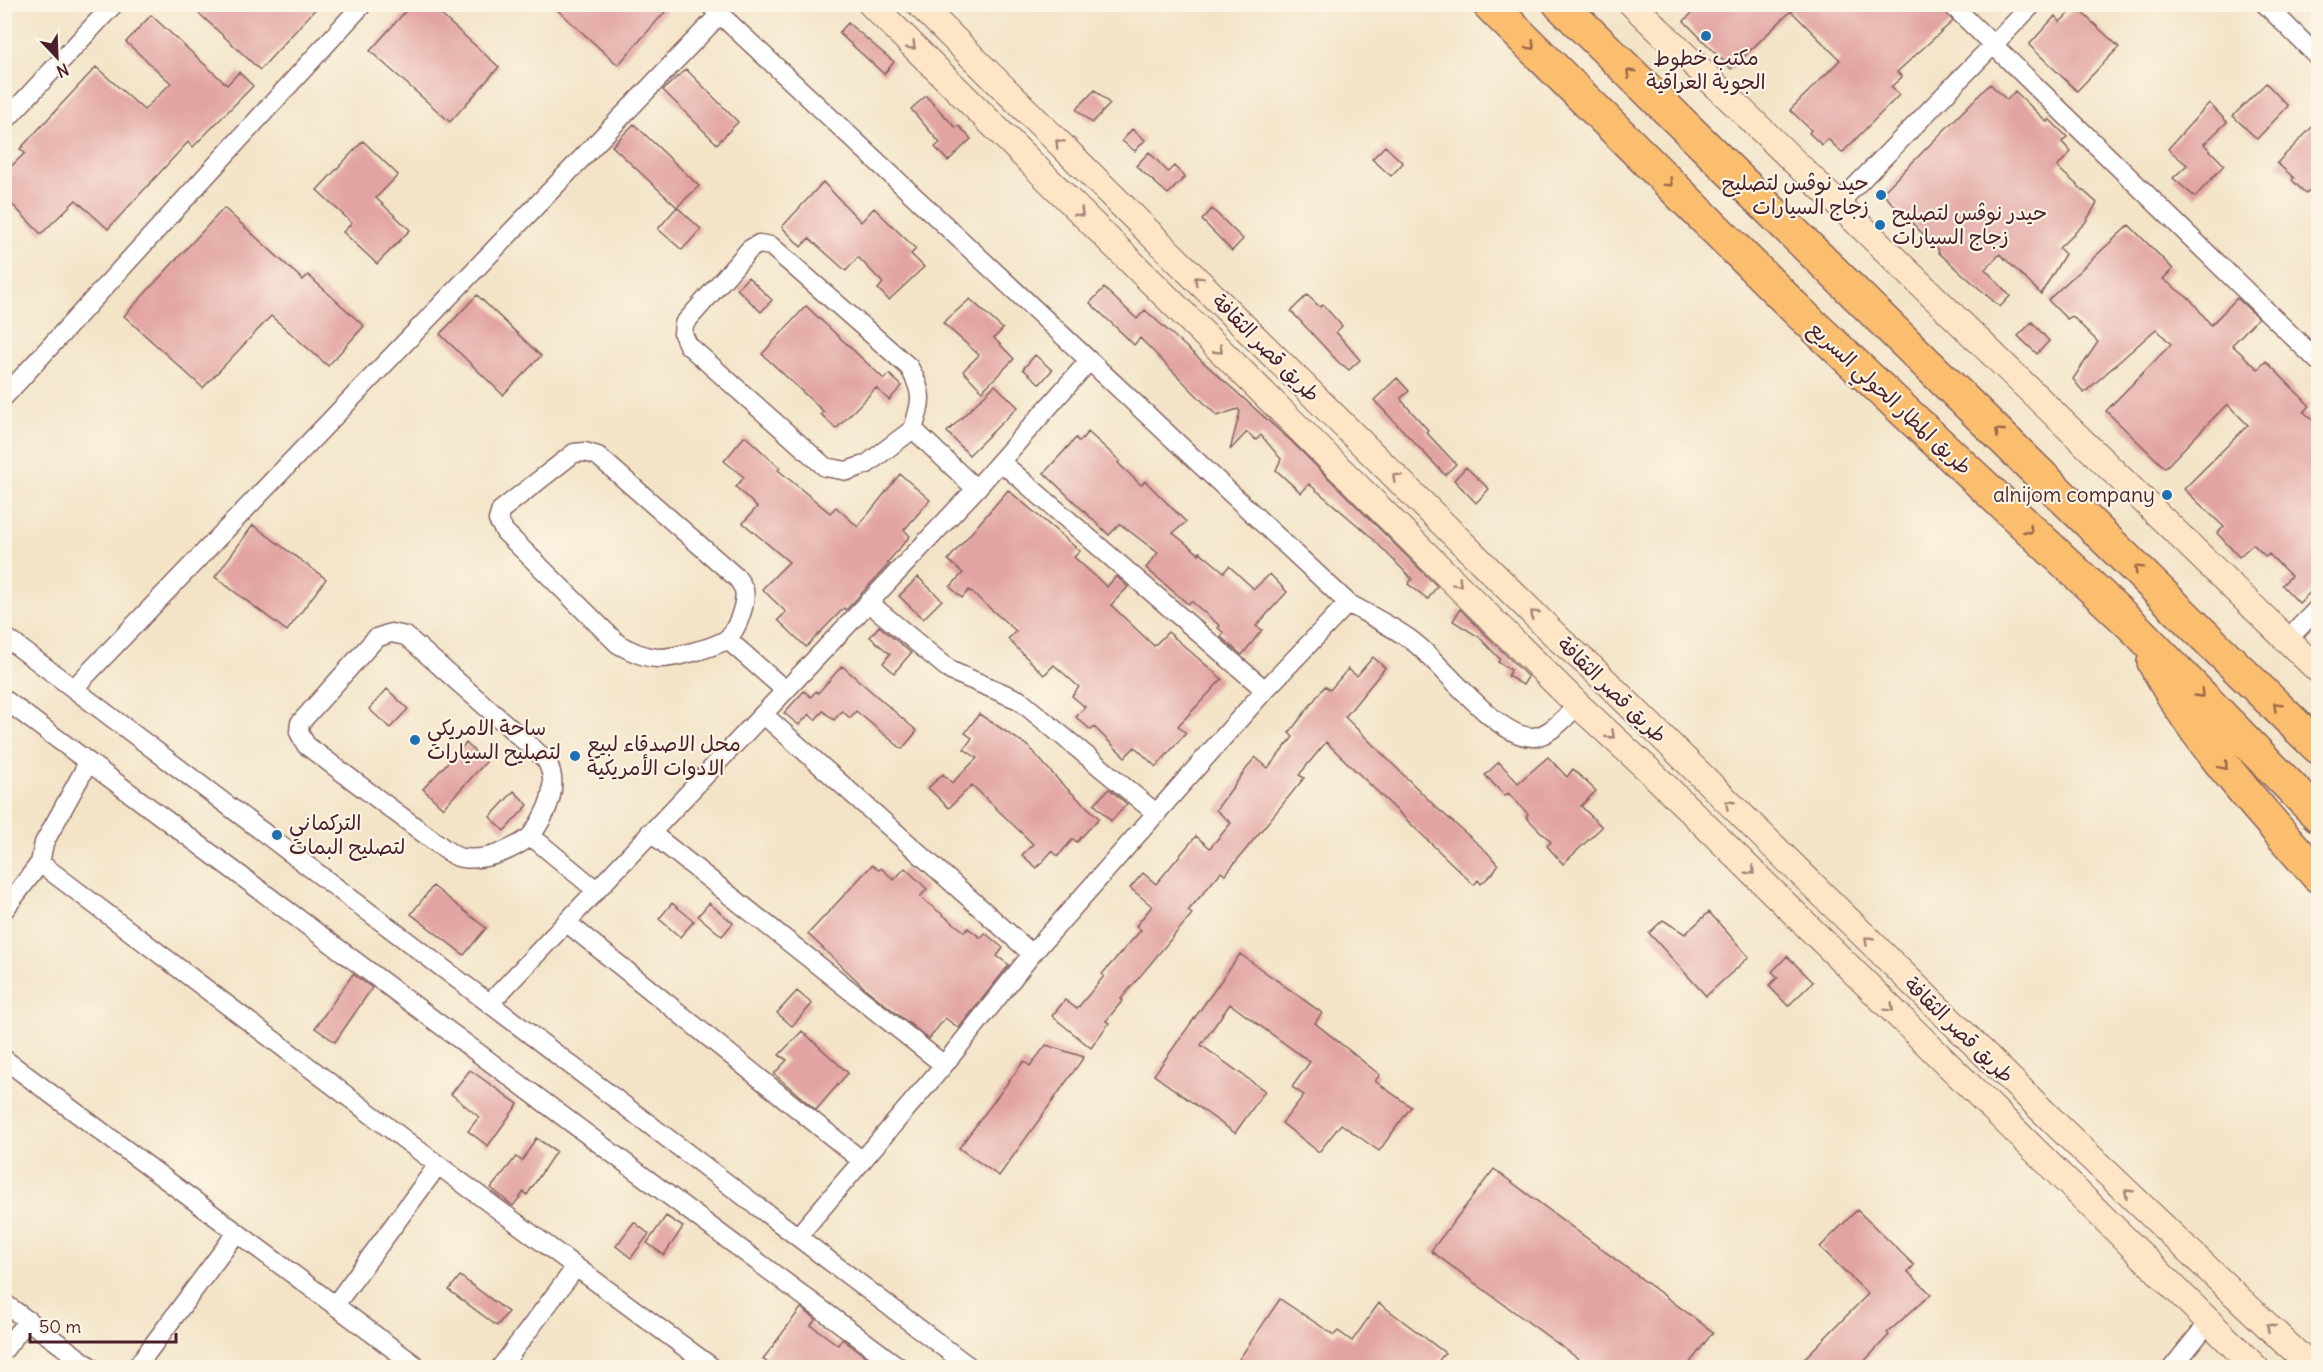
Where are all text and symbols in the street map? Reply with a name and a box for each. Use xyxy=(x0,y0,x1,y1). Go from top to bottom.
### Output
north arrow xyxy=(27,27,87,87)
marker: مكتب خطوط الجوية العراقية xyxy=(1699,29,1713,43)
one-way arrow xyxy=(905,38,916,49)
one-way arrow xyxy=(1523,38,1534,49)
place label: مكتب خطوط الجوية العراقية xyxy=(1646,44,1766,95)
text: N xyxy=(54,59,72,82)
one-way arrow xyxy=(1626,69,1637,80)
one-way arrow xyxy=(1056,139,1066,150)
place label: حيد نوڤس لتصليح زجاج السيارات xyxy=(1722,169,1869,221)
one-way arrow xyxy=(1661,176,1672,187)
marker: حيد نوڤس لتصليح زجاج السيارات xyxy=(1874,188,1888,202)
place label: حيدر نوڤس لتصليح زجاج السيارات xyxy=(1892,199,2047,251)
one-way arrow xyxy=(1074,206,1084,217)
marker: حيدر نوڤس لتصليح زجاج السيارات xyxy=(1873,218,1887,232)
one-way arrow xyxy=(1194,277,1205,288)
street label: طريق قصر الثقافة xyxy=(1207,288,1326,407)
street label: طريق المطار الحولي السريع xyxy=(1799,315,1978,485)
one-way arrow xyxy=(1213,343,1223,354)
one-way arrow xyxy=(1996,429,2007,440)
one-way arrow xyxy=(1392,473,1403,484)
place label: alnijom company xyxy=(1993,481,2155,508)
marker: alnijom company xyxy=(2160,488,2174,502)
one-way arrow xyxy=(2022,522,2033,533)
one-way arrow xyxy=(2135,565,2146,576)
one-way arrow xyxy=(1450,576,1461,587)
one-way arrow xyxy=(1531,611,1542,622)
street label: طريق قصر الثقافة xyxy=(1552,631,1673,749)
one-way arrow xyxy=(2192,687,2203,698)
one-way arrow xyxy=(2273,702,2284,713)
place label: ساحة الامريكي لتصليح السيارات xyxy=(427,714,561,766)
one-way arrow xyxy=(1604,728,1615,739)
place label: محل الاصدقاء لبيع الادوات الأمريكية xyxy=(587,730,741,781)
marker: ساحة الامريكي لتصليح السيارات xyxy=(408,733,422,747)
marker: محل الاصدقاء لبيع الادوات الأمريكية xyxy=(568,749,582,763)
one-way arrow xyxy=(2216,759,2227,770)
one-way arrow xyxy=(1725,800,1736,811)
place label: التركماني لتصليح البمات xyxy=(289,809,405,861)
marker: التركماني لتصليح البمات xyxy=(270,828,284,842)
one-way arrow xyxy=(1743,864,1754,875)
one-way arrow xyxy=(1864,937,1875,948)
street label: طريق قصر الثقافة xyxy=(1899,971,2020,1089)
one-way arrow xyxy=(1882,1001,1893,1012)
one-way arrow xyxy=(2125,1189,2135,1200)
scale bar xyxy=(30,1306,176,1344)
text: 50 m xyxy=(39,1315,81,1338)
one-way arrow xyxy=(2267,1323,2277,1334)

